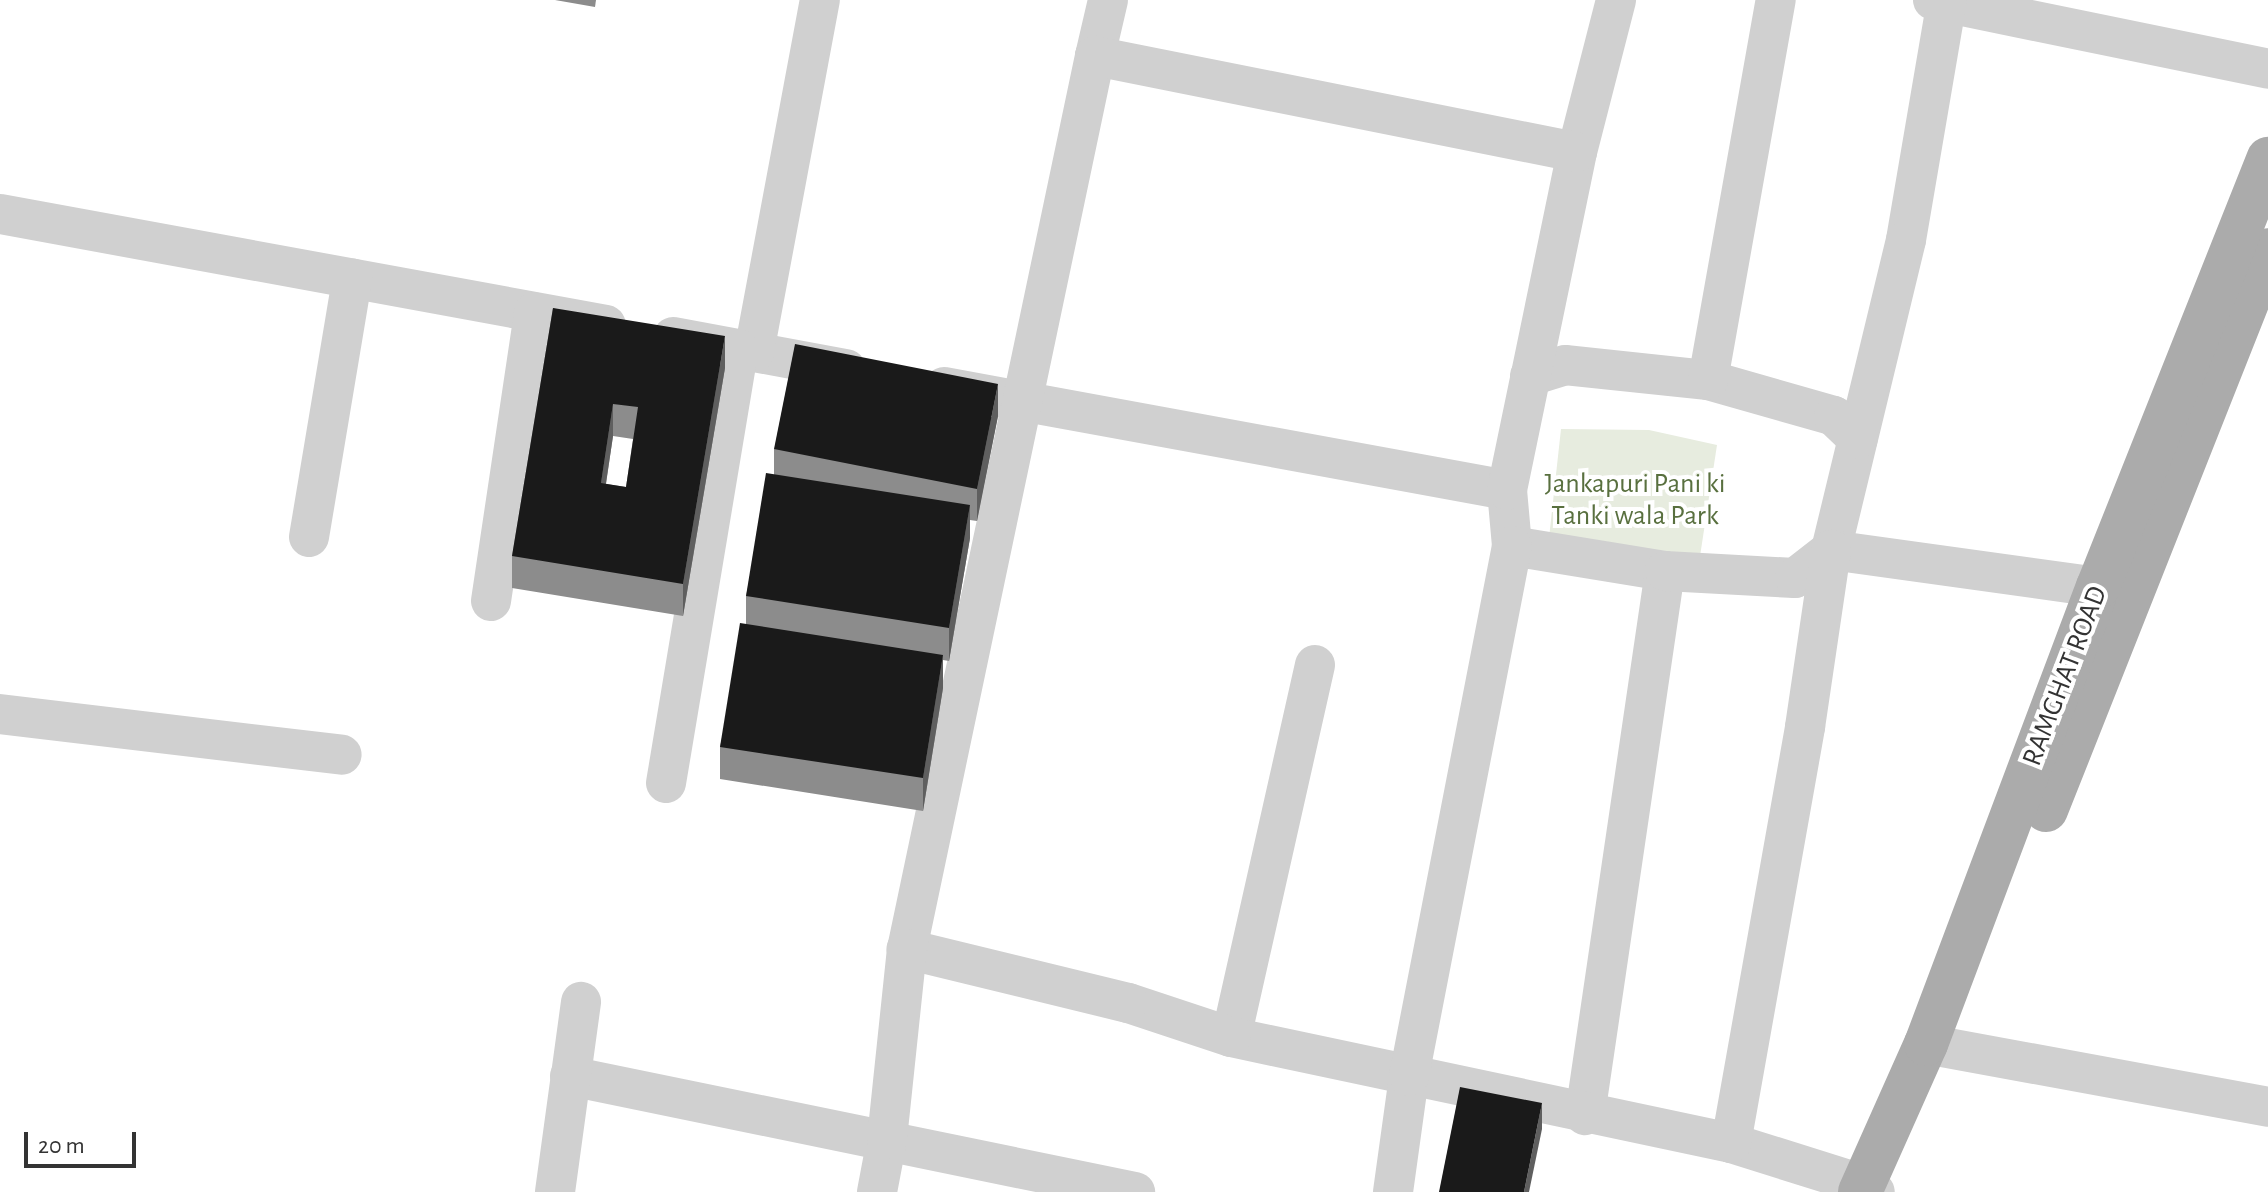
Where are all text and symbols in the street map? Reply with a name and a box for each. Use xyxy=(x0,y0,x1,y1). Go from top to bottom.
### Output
park label: Jankapuri Pani ki Tanki wala Park xyxy=(1545,467,1725,533)
street label: RAMGHAT ROAD xyxy=(2015,581,2115,771)
scale bar xyxy=(28,1116,140,1166)
text: 20 m xyxy=(38,1134,85,1158)

